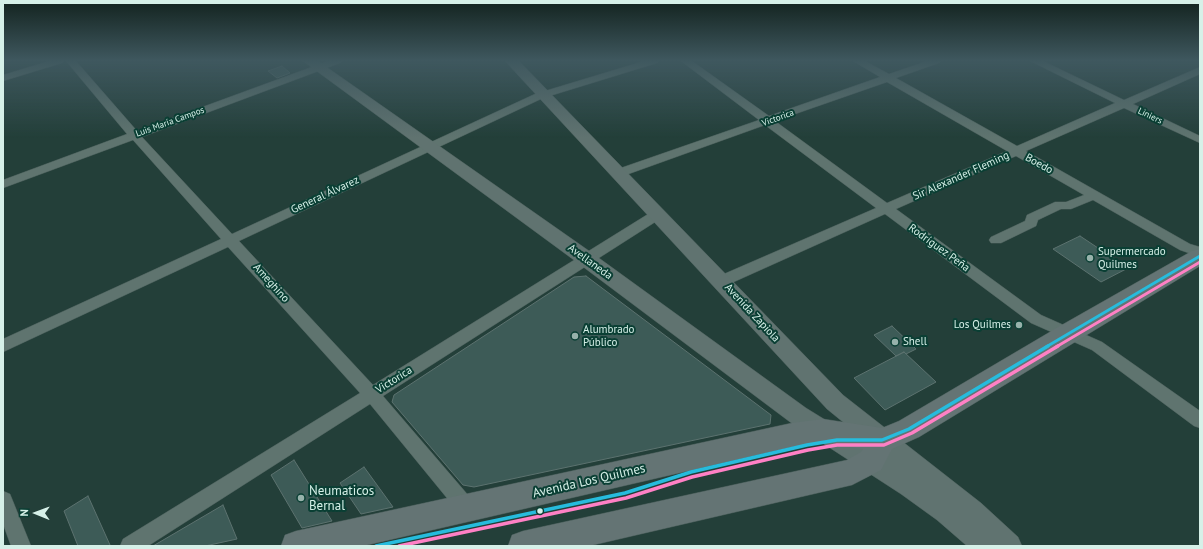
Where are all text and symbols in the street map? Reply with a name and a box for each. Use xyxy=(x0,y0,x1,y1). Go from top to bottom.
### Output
street label: Luis María Campos xyxy=(134,105,206,139)
street label: Liniers xyxy=(1136,106,1164,126)
street label: Victorica xyxy=(760,107,796,129)
street label: Sir Alexander Fleming xyxy=(911,149,1011,203)
street label: Boedo xyxy=(1023,151,1055,177)
street label: General Álvarez xyxy=(289,173,361,217)
street label: Rodríguez Peña xyxy=(906,221,972,275)
street label: Avellaneda xyxy=(565,241,615,283)
place label: Supermercado Quilmes xyxy=(1098,245,1166,271)
marker: Supermercado Quilmes xyxy=(1085,253,1095,263)
street label: Ameghino xyxy=(250,261,292,305)
street label: Avenida Zapiola xyxy=(722,281,782,345)
place label: Los Quilmes xyxy=(954,318,1011,332)
marker: Los Quilmes xyxy=(1014,320,1024,330)
place label: Alumbrado Público xyxy=(583,323,634,349)
marker: Alumbrado Público xyxy=(570,331,580,341)
place label: Shell xyxy=(903,335,927,349)
marker: Shell xyxy=(890,337,900,347)
street label: Victorica xyxy=(373,364,415,396)
street label: Avenida Los Quilmes xyxy=(531,460,647,502)
place label: Neumaticos Bernal xyxy=(309,483,374,514)
north arrow xyxy=(16,493,56,533)
marker: Neumaticos Bernal xyxy=(296,493,306,503)
unlabelled marker xyxy=(535,506,545,516)
text: N xyxy=(17,509,31,517)

